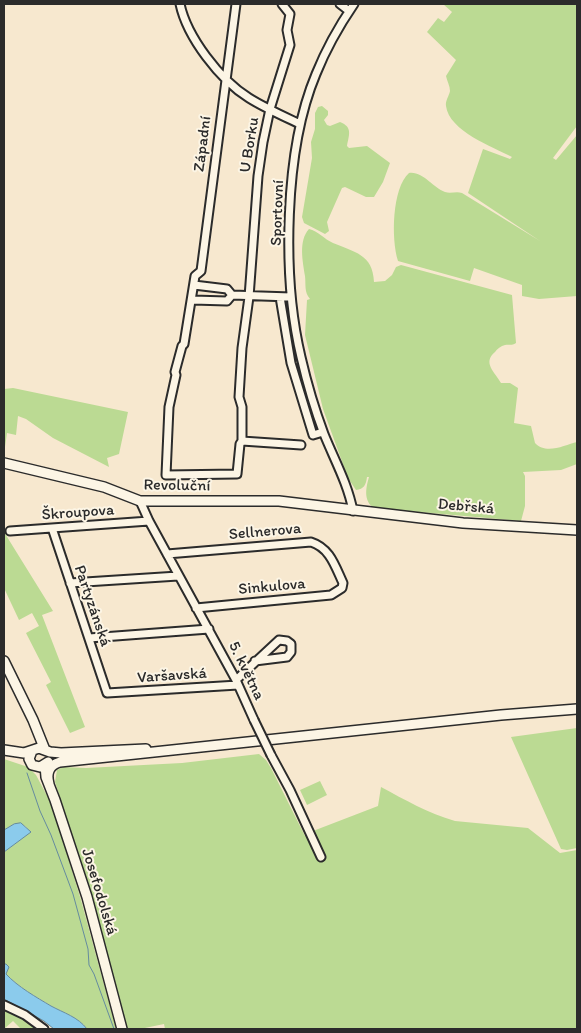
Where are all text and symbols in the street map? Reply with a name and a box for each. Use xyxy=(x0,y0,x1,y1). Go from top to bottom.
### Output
street label: Západní xyxy=(190,115,216,173)
street label: U Borku xyxy=(236,116,264,174)
street label: Sportovní xyxy=(267,180,289,246)
street label: Revoluční xyxy=(143,476,211,496)
street label: Debřská xyxy=(437,495,495,519)
street label: Škroupova xyxy=(41,501,115,525)
street label: Sellnerova xyxy=(228,519,302,545)
street label: Partyzánská xyxy=(69,563,115,649)
street label: Sinkulova xyxy=(238,575,306,599)
street label: 5. května xyxy=(224,639,268,703)
street label: Varšavská xyxy=(137,664,207,688)
street label: Josefodolská xyxy=(77,846,121,938)

